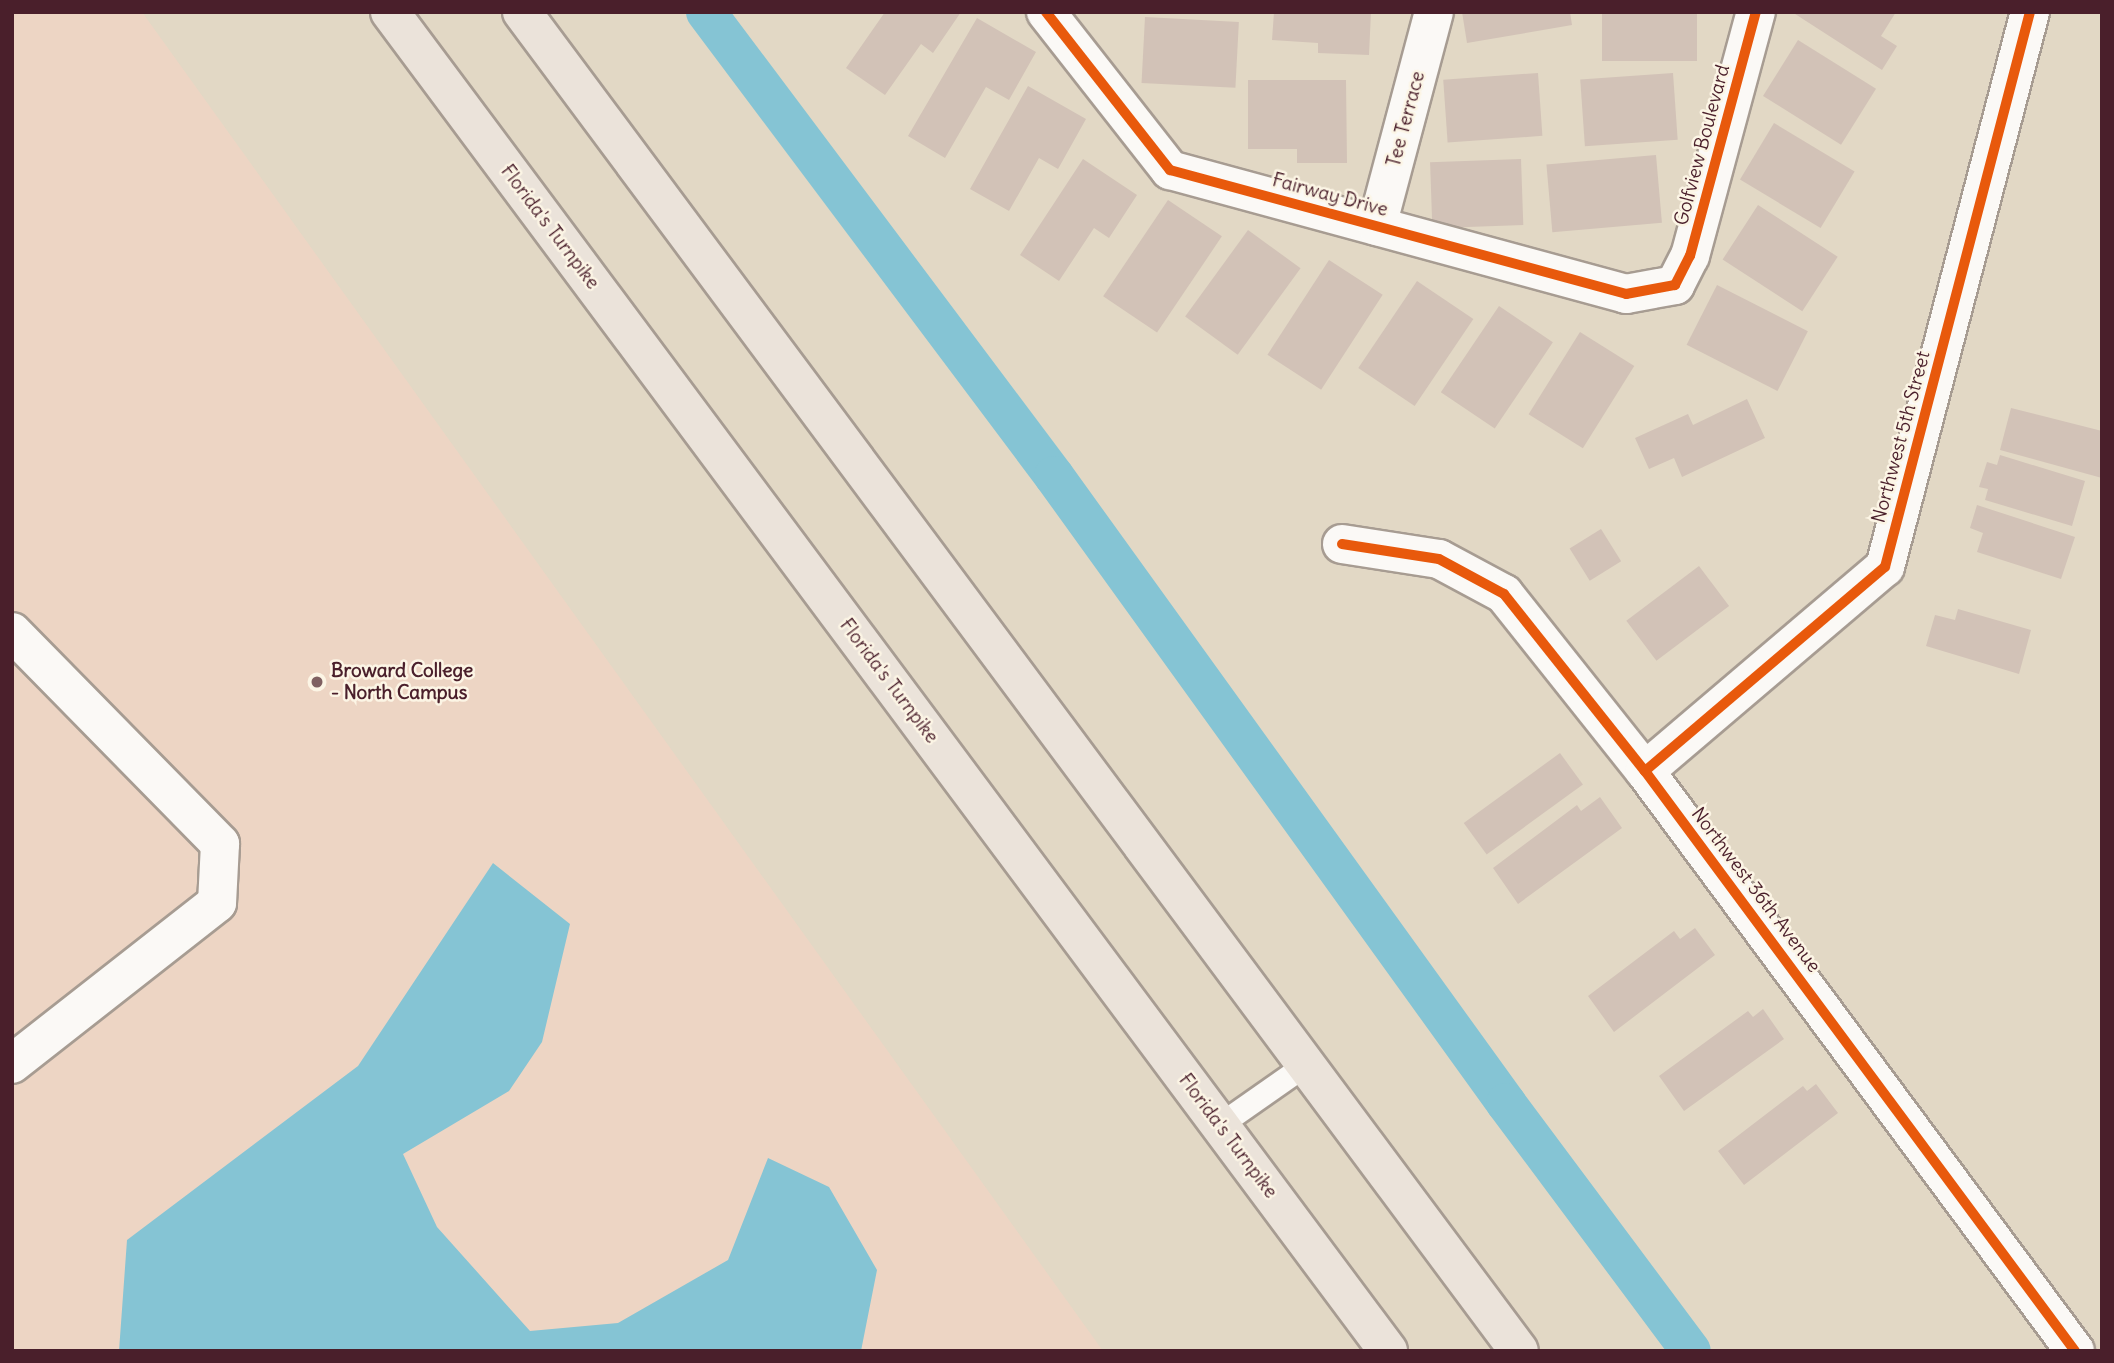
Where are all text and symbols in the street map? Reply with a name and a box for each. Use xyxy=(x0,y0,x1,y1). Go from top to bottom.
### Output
street label: Golfview Boulevard xyxy=(1670,62,1734,228)
street label: Tee Terrace xyxy=(1382,69,1430,169)
street label: Florida's Turnpike xyxy=(496,160,604,294)
street label: Fairway Drive xyxy=(1270,169,1390,221)
street label: Northwest 5th Street xyxy=(1867,349,1935,525)
street label: Florida's Turnpike xyxy=(835,614,943,748)
place label: Broward College - North Campus xyxy=(331,660,473,704)
marker: Broward College - North Campus xyxy=(309,674,325,690)
street label: Northwest 36th Avenue xyxy=(1687,803,1825,977)
street label: Florida's Turnpike xyxy=(1174,1069,1282,1203)

